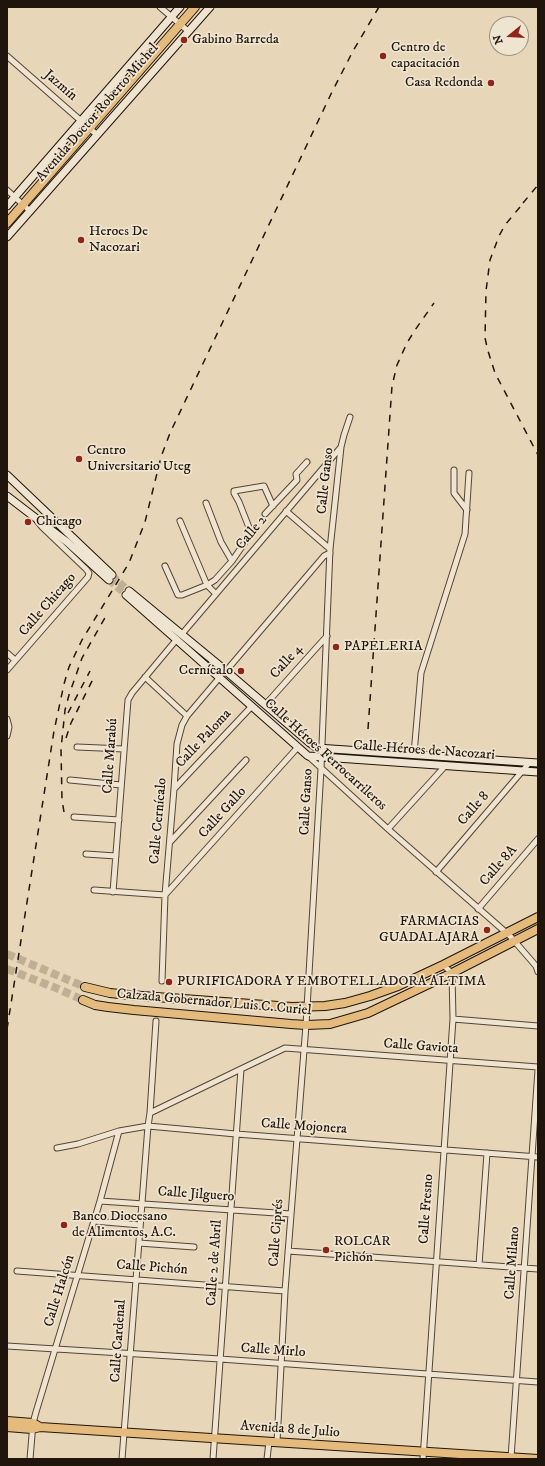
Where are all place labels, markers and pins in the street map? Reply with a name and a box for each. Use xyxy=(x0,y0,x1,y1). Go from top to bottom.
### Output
place label: Gabino Barreda xyxy=(192,32,279,48)
marker: Gabino Barreda xyxy=(179,35,189,45)
place label: Centro de capacitación xyxy=(391,40,460,72)
marker: Centro de capacitación xyxy=(378,51,388,61)
place label: Casa Redonda xyxy=(405,75,483,91)
marker: Casa Redonda xyxy=(486,78,496,88)
place label: Heroes De Nacozari xyxy=(89,224,148,256)
marker: Heroes De Nacozari xyxy=(76,235,86,245)
place label: Centro Universitario Uteg xyxy=(87,443,191,476)
marker: Centro Universitario Uteg xyxy=(74,454,84,464)
place label: Chicago xyxy=(36,514,82,530)
marker: Chicago xyxy=(23,517,33,527)
place label: PAPELERIA xyxy=(344,639,423,655)
marker: PAPELERIA xyxy=(331,642,341,652)
place label: Cernícalo xyxy=(179,663,233,679)
marker: Cernícalo xyxy=(236,666,246,676)
place label: FARMACIAS GUADALAJARA xyxy=(379,914,479,946)
marker: FARMACIAS GUADALAJARA xyxy=(482,925,492,935)
place label: PURIFICADORA Y EMBOTELLADORA ALTIMA xyxy=(177,974,486,990)
marker: PURIFICADORA Y EMBOTELLADORA ALTIMA xyxy=(164,977,174,987)
place label: Banco Diocesano de Alimentos, A.C. xyxy=(72,1209,176,1242)
marker: Banco Diocesano de Alimentos, A.C. xyxy=(59,1220,69,1230)
place label: ROLCAR Pichón xyxy=(334,1234,391,1266)
marker: ROLCAR Pichón xyxy=(321,1245,331,1255)

